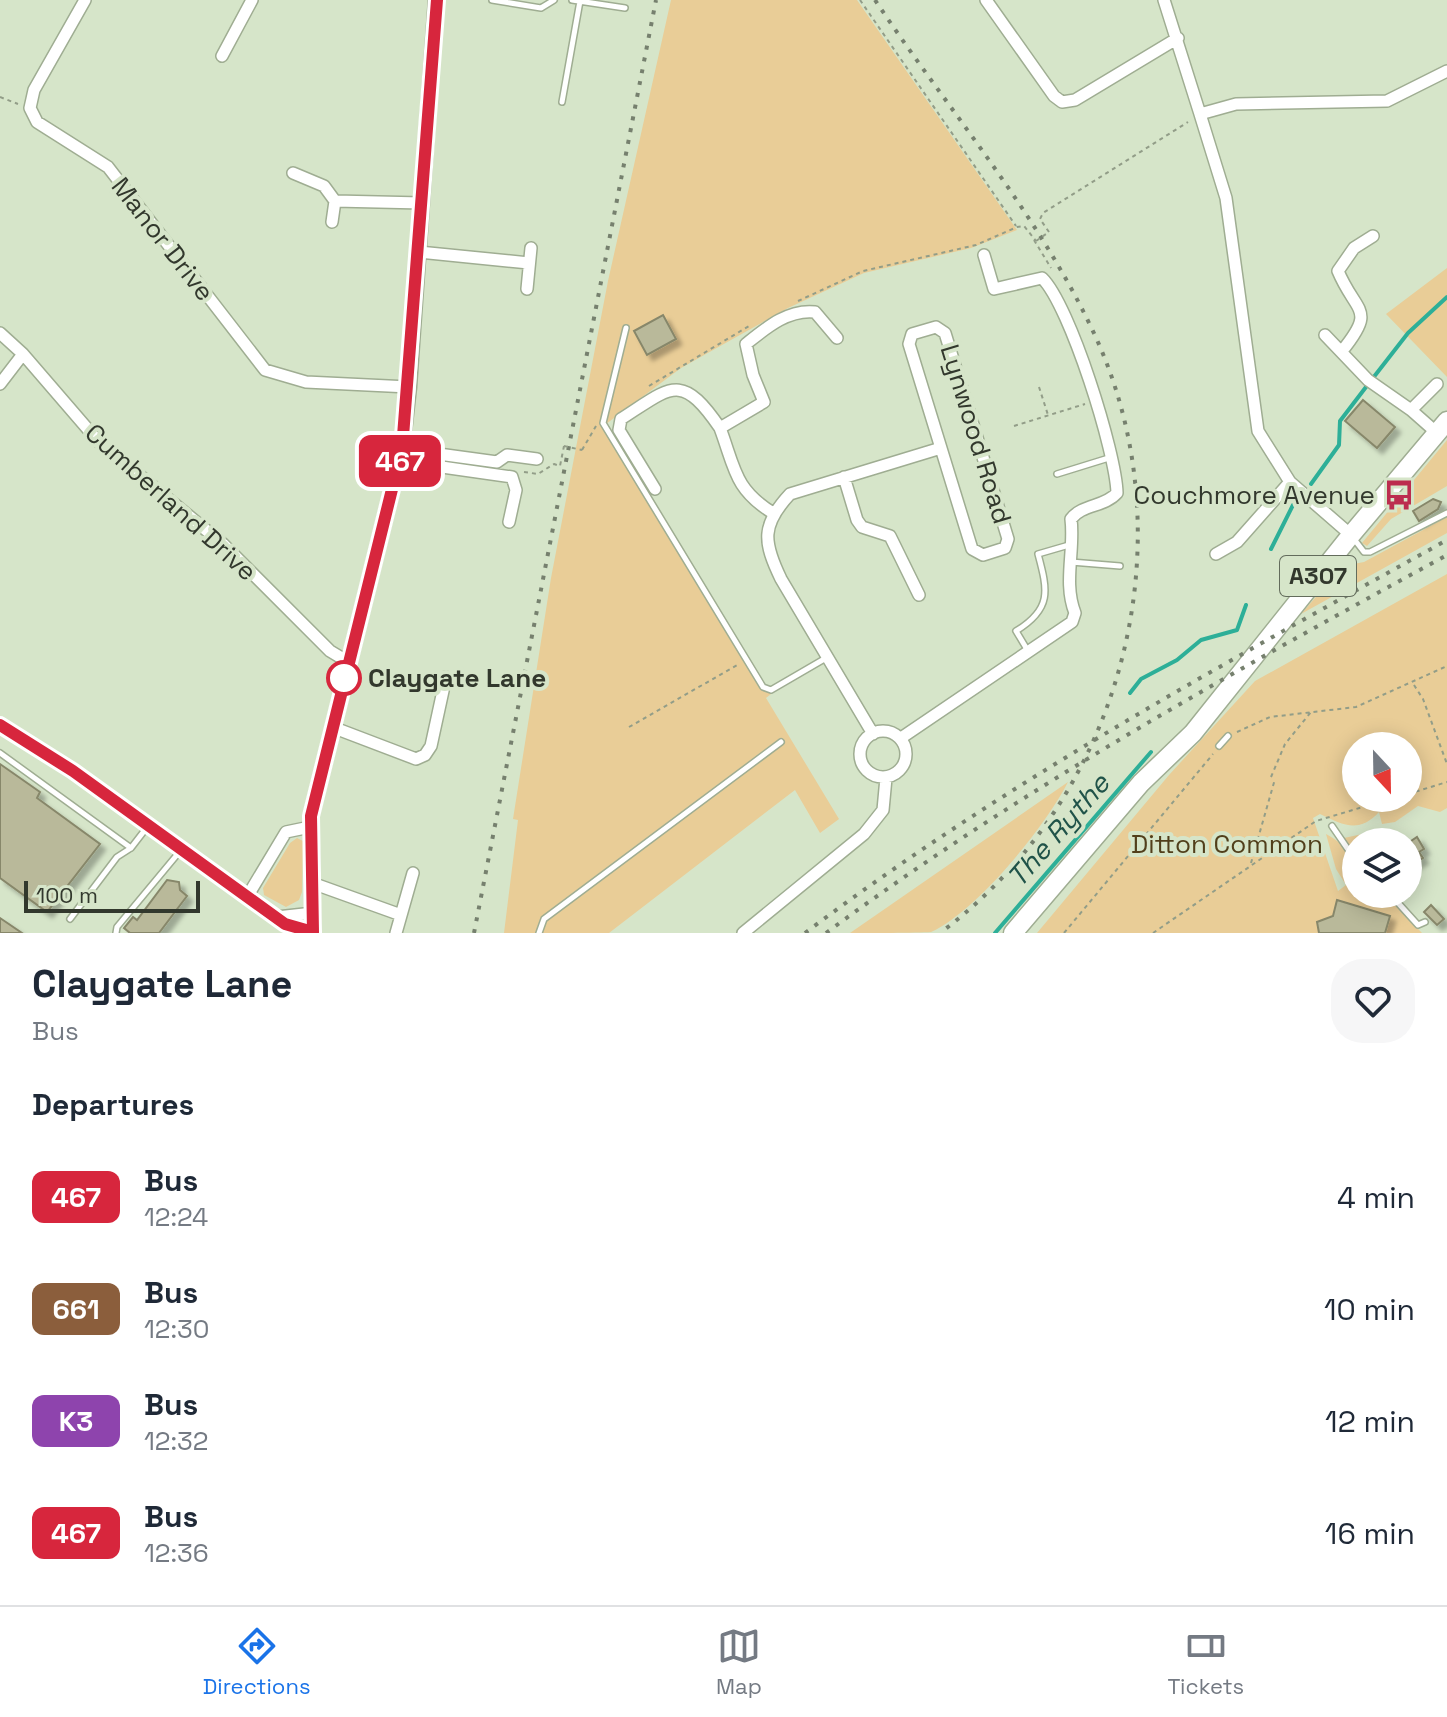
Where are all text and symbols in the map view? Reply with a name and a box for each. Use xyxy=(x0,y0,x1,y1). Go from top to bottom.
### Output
street label: Manor Drive xyxy=(104,170,222,308)
street label: Lynwood Road xyxy=(933,340,1019,528)
street label: Cumberland Drive xyxy=(78,416,264,588)
line badge: 467 xyxy=(354,435,446,487)
text: 467 xyxy=(375,443,425,479)
place label: Couchmore Avenue xyxy=(1134,478,1375,512)
bus stop icon: Couchmore Avenue xyxy=(1382,478,1416,512)
road number: A307 xyxy=(1280,556,1356,596)
marker: Claygate Lane xyxy=(327,661,361,695)
place label: Claygate Lane xyxy=(368,661,546,695)
north arrow xyxy=(1342,732,1422,812)
map controls xyxy=(1342,732,1422,908)
water label: The Rythe xyxy=(999,765,1118,894)
park label: Ditton Common xyxy=(1131,827,1323,861)
button: layers xyxy=(1342,828,1422,908)
scale bar xyxy=(24,877,200,913)
text: 100 m xyxy=(36,881,98,909)
button: heart xyxy=(1331,959,1415,1043)
text: Claygate Lane xyxy=(32,960,292,1008)
text: Bus xyxy=(32,1014,79,1048)
text: Departures xyxy=(32,1085,194,1124)
text: Bus xyxy=(144,1161,198,1200)
text: 4 min xyxy=(1337,1178,1415,1217)
text: 467 xyxy=(51,1179,101,1215)
text: 12:24 xyxy=(144,1200,208,1234)
text: Bus xyxy=(144,1273,198,1312)
text: 10 min xyxy=(1324,1290,1415,1329)
text: 661 xyxy=(52,1291,100,1327)
text: 12:30 xyxy=(144,1312,210,1346)
text: Bus xyxy=(144,1385,198,1424)
text: 12 min xyxy=(1325,1402,1415,1441)
text: K3 xyxy=(59,1403,93,1439)
text: 12:32 xyxy=(144,1424,209,1458)
text: Bus xyxy=(144,1497,198,1536)
text: 16 min xyxy=(1325,1514,1415,1553)
text: 467 xyxy=(51,1515,101,1551)
text: 12:36 xyxy=(144,1536,209,1570)
tab: Directions xyxy=(203,1624,311,1700)
tab: Map xyxy=(716,1624,762,1700)
tab: Tickets xyxy=(1167,1624,1244,1700)

